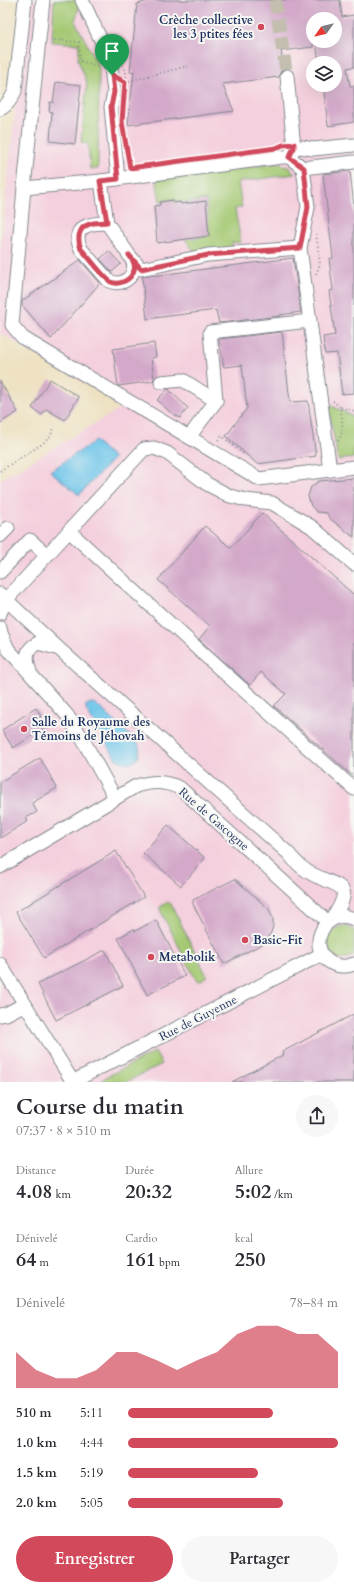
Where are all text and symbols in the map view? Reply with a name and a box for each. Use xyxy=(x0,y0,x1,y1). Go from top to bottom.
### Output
place label: Crèche collective les 3 ptites fées xyxy=(159,12,253,42)
north arrow xyxy=(306,12,342,48)
map controls xyxy=(306,12,342,92)
marker: Crèche collective les 3 ptites fées xyxy=(256,22,266,32)
pin xyxy=(95,34,129,75)
icon: arrive xyxy=(101,40,123,62)
button: layers xyxy=(306,56,342,92)
place label: Salle du Royaume des Témoins de Jéhovah xyxy=(32,714,150,744)
marker: Salle du Royaume des Témoins de Jéhovah xyxy=(19,724,29,734)
street label: Rue de Gascogne xyxy=(175,784,253,854)
place label: Basic-Fit xyxy=(253,932,303,948)
marker: Basic-Fit xyxy=(240,935,250,945)
place label: Metabolik xyxy=(159,949,216,965)
marker: Metabolik xyxy=(146,952,156,962)
street label: Rue de Guyenne xyxy=(156,991,240,1045)
text: Course du matin xyxy=(16,1092,184,1122)
button: share xyxy=(296,1095,338,1137)
text: 07:37 · 8 × 510 m xyxy=(16,1122,111,1140)
text: Distance xyxy=(16,1163,56,1178)
text: Durée xyxy=(125,1163,154,1178)
text: Allure xyxy=(235,1163,263,1178)
text: 4.08 xyxy=(16,1178,53,1205)
text: 20:32 xyxy=(125,1178,172,1205)
text: 5:02 xyxy=(235,1178,271,1205)
text: km xyxy=(53,1187,71,1202)
text: /km xyxy=(271,1187,293,1202)
text: Dénivelé xyxy=(16,1231,58,1246)
text: Cardio xyxy=(125,1231,157,1246)
text: kcal xyxy=(235,1231,253,1246)
text: 64 xyxy=(16,1246,37,1273)
text: 161 xyxy=(125,1246,156,1273)
text: 250 xyxy=(235,1246,265,1273)
text: m xyxy=(37,1255,49,1270)
text: bpm xyxy=(156,1255,180,1270)
text: Dénivelé xyxy=(16,1294,65,1312)
text: 78–84 m xyxy=(290,1294,338,1312)
text: 510 m xyxy=(16,1404,51,1422)
text: 5:11 xyxy=(80,1404,103,1422)
text: 1.0 km xyxy=(16,1434,57,1452)
text: 4:44 xyxy=(80,1434,103,1452)
text: 1.5 km xyxy=(16,1464,57,1482)
text: 5:19 xyxy=(80,1464,103,1482)
text: 2.0 km xyxy=(16,1494,57,1512)
text: 5:05 xyxy=(80,1494,103,1512)
button: Enregistrer xyxy=(16,1536,173,1582)
button: Partager xyxy=(181,1536,338,1582)

